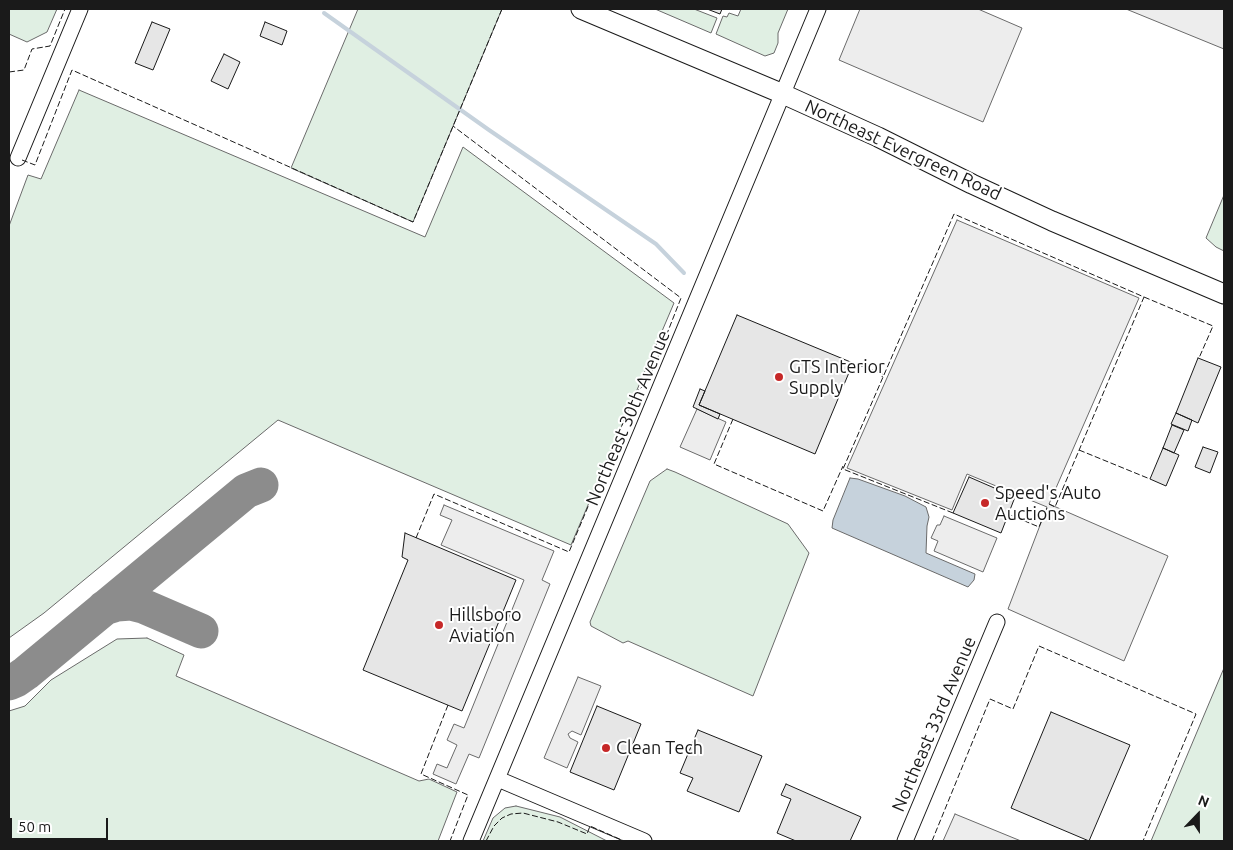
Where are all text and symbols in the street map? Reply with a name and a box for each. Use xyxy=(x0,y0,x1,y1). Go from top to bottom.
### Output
street label: Northeast Evergreen Road xyxy=(801,95,1005,205)
street label: Northeast 30th Avenue xyxy=(581,327,675,509)
place label: GTS Interior Supply xyxy=(789,356,885,398)
marker: GTS Interior Supply xyxy=(773,371,785,383)
place label: Speed's Auto Auctions xyxy=(995,482,1101,524)
marker: Speed's Auto Auctions xyxy=(979,497,991,509)
place label: Hillsboro Aviation xyxy=(449,604,522,646)
marker: Hillsboro Aviation xyxy=(433,619,445,631)
street label: Northeast 33rd Avenue xyxy=(887,633,981,815)
place label: Clean Tech xyxy=(616,737,703,759)
marker: Clean Tech xyxy=(600,742,612,754)
north arrow xyxy=(1173,790,1223,840)
text: N xyxy=(1196,792,1211,810)
scale bar xyxy=(12,808,110,840)
text: 50 m xyxy=(18,818,51,835)

